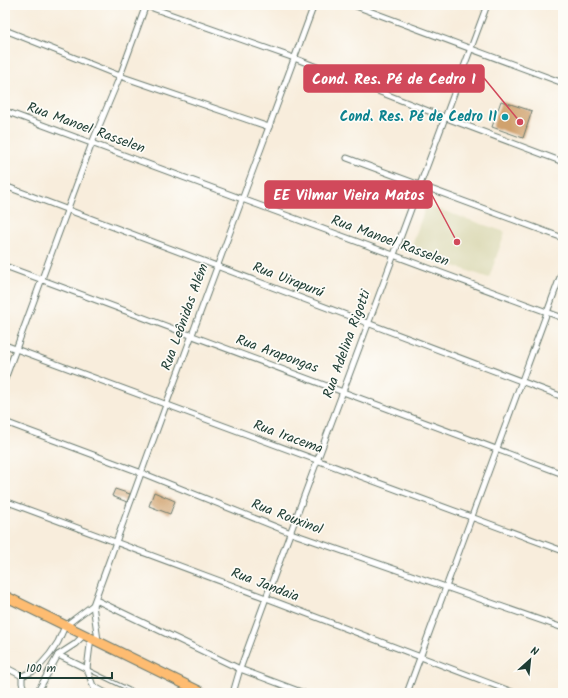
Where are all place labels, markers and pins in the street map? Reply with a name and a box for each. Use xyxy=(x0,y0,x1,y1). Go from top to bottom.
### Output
callout: Cond. Res. Pé de Cedro I xyxy=(304,65,484,92)
place label: Cond. Res. Pé de Cedro II xyxy=(340,106,497,128)
marker: Cond. Res. Pé de Cedro II xyxy=(500,112,510,122)
callout: EE Vilmar Vieira Matos xyxy=(265,181,432,208)

